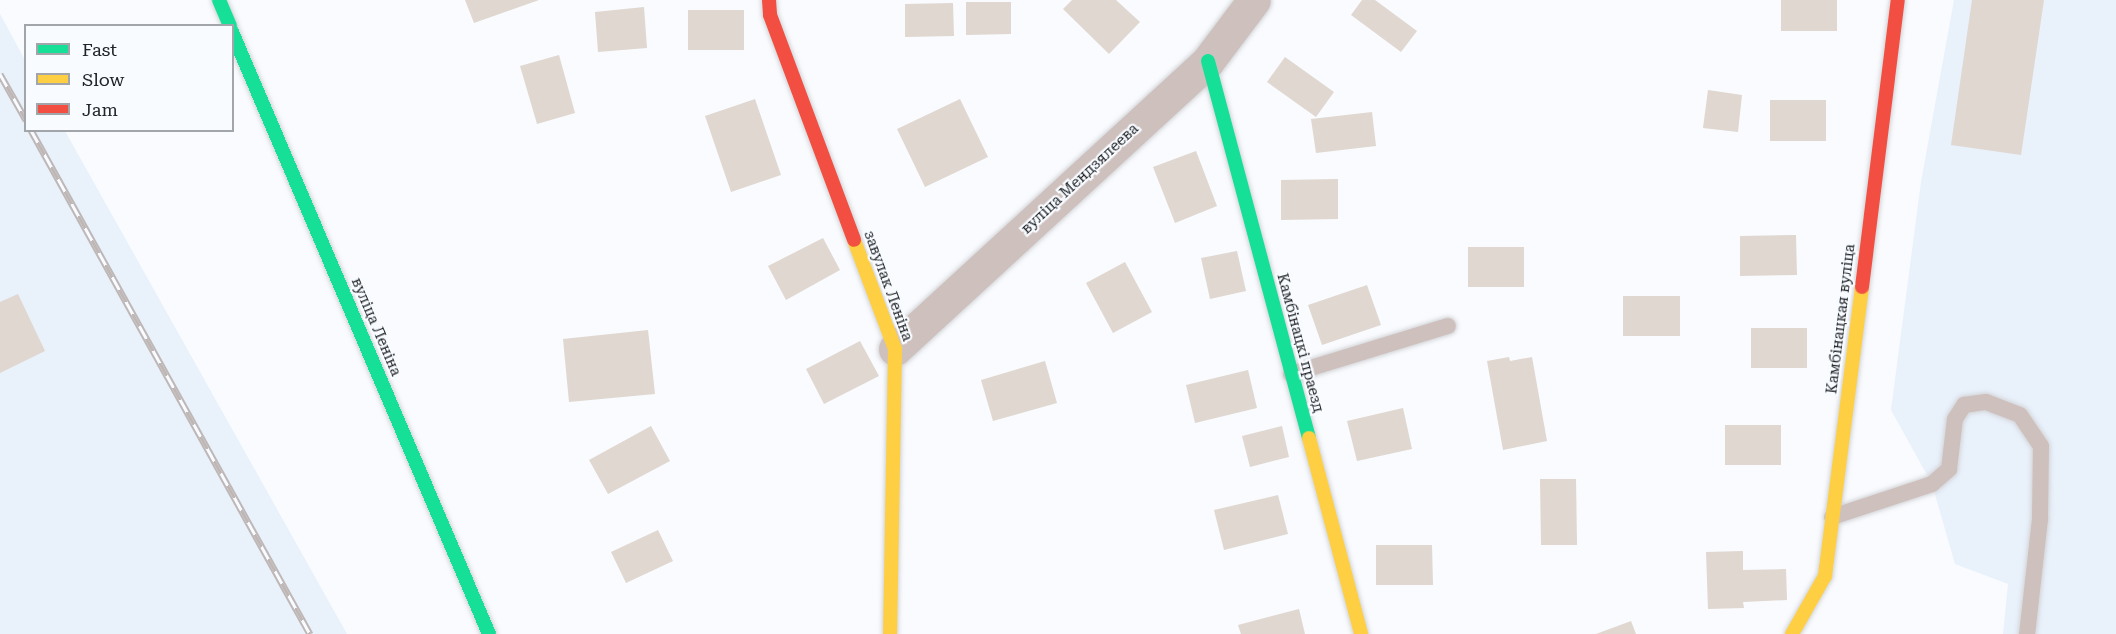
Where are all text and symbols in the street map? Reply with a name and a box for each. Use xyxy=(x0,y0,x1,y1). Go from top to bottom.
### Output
legend xyxy=(24,24,234,132)
text: Fast xyxy=(82,39,117,60)
text: Slow xyxy=(82,69,124,90)
text: Jam xyxy=(82,99,118,120)
street label: вуліца Мендзялеева xyxy=(1018,120,1142,238)
street label: завулак Леніна xyxy=(860,228,916,344)
street label: Камбінацкая вуліца xyxy=(1823,243,1859,395)
street label: Камбінацкі праезд xyxy=(1273,271,1327,415)
street label: вуліца Леніна xyxy=(347,275,405,379)

